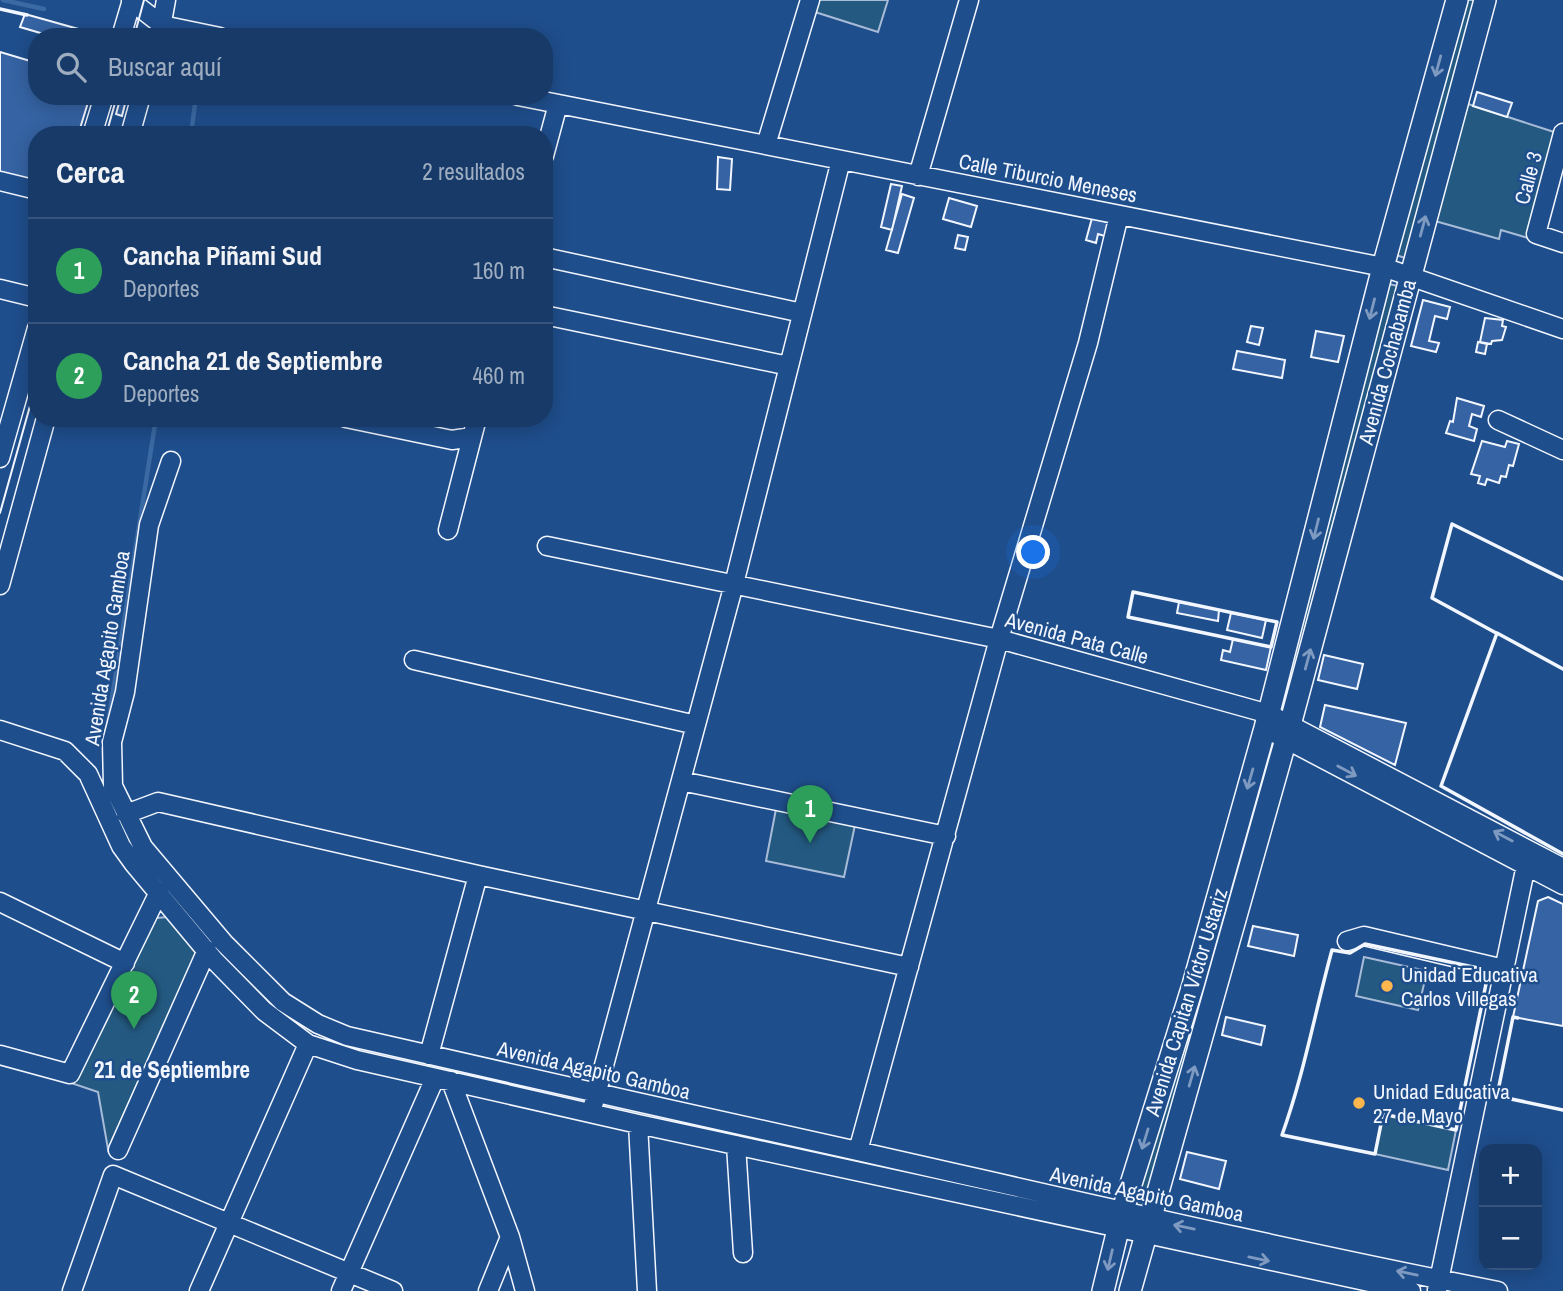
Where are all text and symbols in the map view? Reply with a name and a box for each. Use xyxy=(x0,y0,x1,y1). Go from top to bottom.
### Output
search box xyxy=(28,28,553,105)
icon: search xyxy=(52,48,90,86)
text: Buscar aquí xyxy=(108,49,222,84)
one-way arrow xyxy=(1431,55,1444,77)
street label: Calle Tiburcio Meneses xyxy=(956,146,1140,210)
street label: Calle 3 xyxy=(1507,148,1549,208)
text: Cerca xyxy=(56,152,124,192)
text: 2 resultados xyxy=(422,156,525,187)
one-way arrow xyxy=(1417,215,1430,238)
text: Cancha Piñami Sud xyxy=(123,238,322,273)
text: 1 xyxy=(74,255,84,286)
text: 160 m xyxy=(473,255,525,286)
text: Deportes xyxy=(123,273,200,304)
street label: Avenida Cochabamba xyxy=(1351,276,1423,449)
one-way arrow xyxy=(1365,297,1378,320)
text: Cancha 21 de Septiembre xyxy=(123,343,383,378)
text: 2 xyxy=(74,360,84,391)
text: 460 m xyxy=(473,360,525,391)
text: Deportes xyxy=(123,378,200,409)
one-way arrow xyxy=(1309,517,1322,540)
your location xyxy=(1016,535,1050,569)
street label: Avenida Agapito Gamboa xyxy=(77,548,137,749)
street label: Avenida Pata Calle xyxy=(1001,605,1152,671)
one-way arrow xyxy=(1302,648,1315,671)
one-way arrow xyxy=(1336,765,1357,778)
one-way arrow xyxy=(1243,768,1256,790)
pin: 1 xyxy=(787,785,833,843)
one-way arrow xyxy=(1493,829,1513,843)
street label: Avenida Capitan Víctor Ustariz xyxy=(1137,884,1235,1120)
place label: Unidad Educativa Carlos Villegas xyxy=(1401,960,1538,1013)
pin: 2 xyxy=(111,971,157,1029)
marker: Unidad Educativa Carlos Villegas xyxy=(1379,978,1395,994)
street label: Avenida Agapito Gamboa xyxy=(494,1033,694,1106)
district label: 21 de Septiembre xyxy=(94,1054,250,1085)
one-way arrow xyxy=(1186,1065,1199,1087)
place label: Unidad Educativa 27 de Mayo xyxy=(1373,1077,1510,1130)
marker: Unidad Educativa 27 de Mayo xyxy=(1351,1095,1367,1111)
one-way arrow xyxy=(1138,1128,1151,1150)
map controls xyxy=(1479,1144,1542,1270)
button: + xyxy=(1479,1144,1542,1207)
street label: Avenida Agapito Gamboa xyxy=(1047,1159,1247,1229)
button: − xyxy=(1479,1207,1542,1270)
one-way arrow xyxy=(1173,1219,1196,1233)
one-way arrow xyxy=(1103,1248,1116,1271)
one-way arrow xyxy=(1247,1252,1270,1266)
one-way arrow xyxy=(1396,1265,1419,1279)

